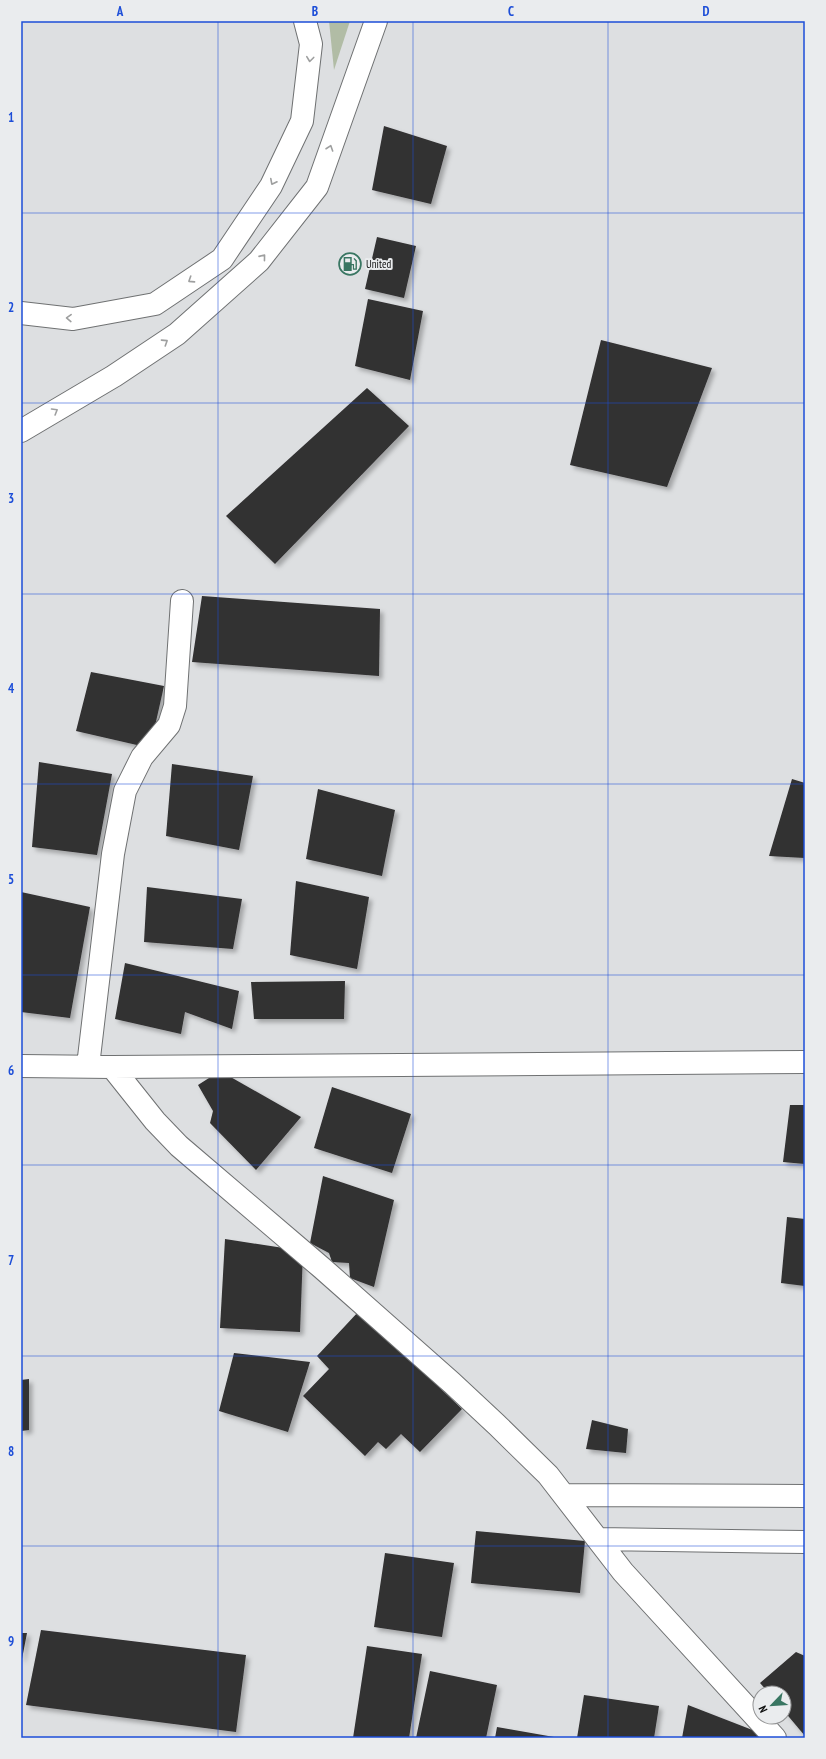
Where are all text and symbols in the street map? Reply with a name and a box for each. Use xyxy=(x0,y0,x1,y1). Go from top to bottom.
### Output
text: A xyxy=(116,3,124,20)
text: B xyxy=(312,3,318,20)
text: C xyxy=(508,3,514,20)
text: D xyxy=(703,3,710,20)
one-way arrow xyxy=(305,56,314,62)
text: 1 xyxy=(8,109,14,126)
one-way arrow xyxy=(326,144,334,151)
one-way arrow xyxy=(270,178,278,185)
fuel station icon: United xyxy=(337,251,363,277)
one-way arrow xyxy=(258,254,265,261)
place label: United xyxy=(366,257,391,271)
one-way arrow xyxy=(188,275,195,283)
text: 2 xyxy=(8,299,14,316)
one-way arrow xyxy=(66,314,72,322)
one-way arrow xyxy=(161,339,168,347)
one-way arrow xyxy=(51,408,58,415)
text: 3 xyxy=(8,490,14,507)
text: 4 xyxy=(8,680,15,697)
text: 5 xyxy=(8,871,14,888)
text: 6 xyxy=(8,1062,14,1079)
text: 7 xyxy=(8,1252,14,1269)
text: 8 xyxy=(8,1443,14,1460)
text: 9 xyxy=(8,1633,14,1650)
north arrow xyxy=(752,1685,792,1725)
text: N xyxy=(755,1704,771,1715)

